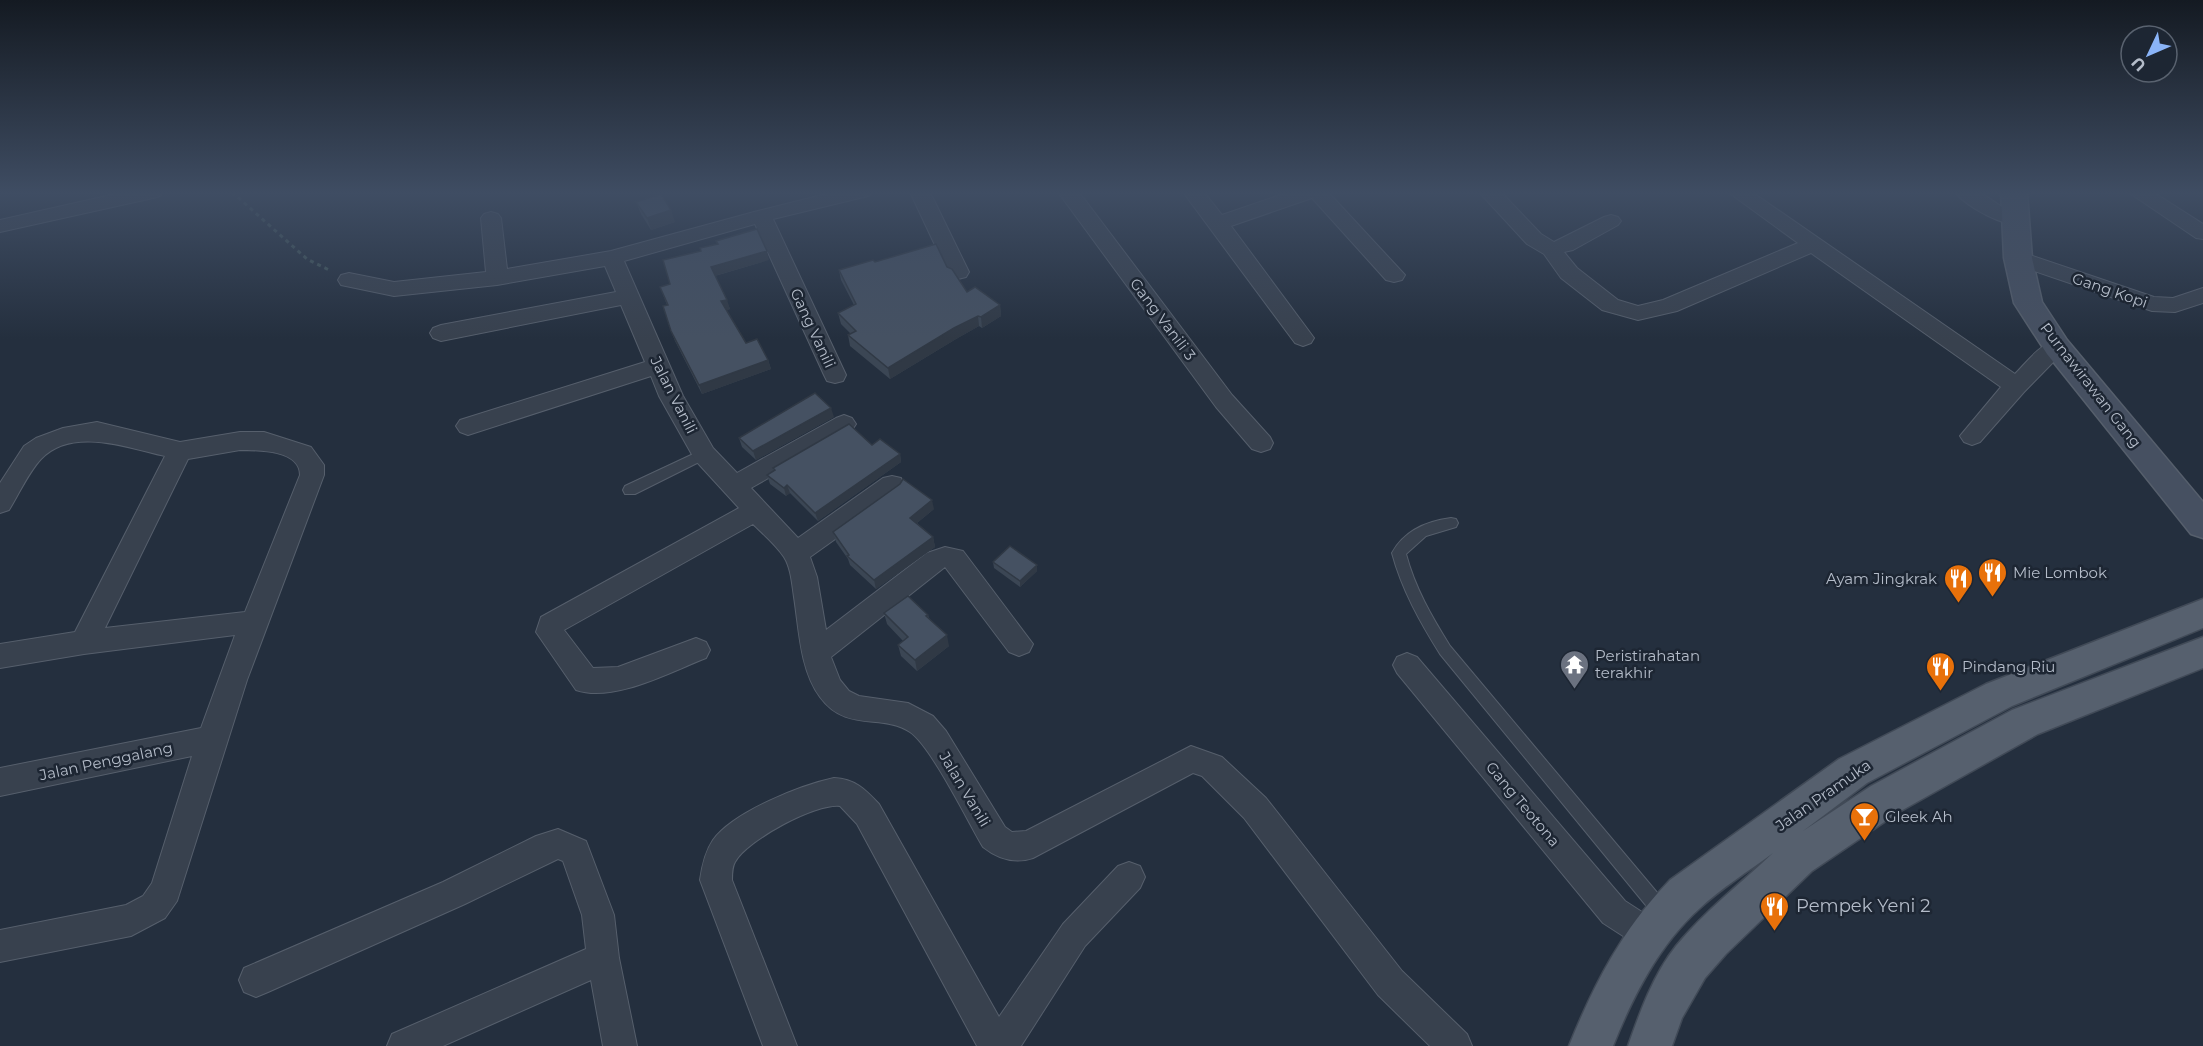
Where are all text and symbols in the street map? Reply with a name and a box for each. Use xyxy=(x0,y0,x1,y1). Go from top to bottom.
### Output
north arrow xyxy=(2119,24,2179,84)
text: U xyxy=(2127,53,2150,75)
street label: Gang Kopi xyxy=(2070,268,2150,312)
street label: Gang Vanili 3 xyxy=(1126,274,1200,364)
street label: Gang Vanili xyxy=(786,285,840,371)
street label: Purnawirawan Gang xyxy=(2036,319,2146,451)
street label: Jalan Vanili xyxy=(646,352,702,437)
restaurant icon: Mie Lombok xyxy=(1976,556,2008,598)
restaurant icon: Ayam Jingkrak xyxy=(1942,562,1974,604)
place label: Mie Lombok xyxy=(2013,563,2107,582)
place label: Ayam Jingkrak xyxy=(1826,569,1937,588)
place label: Peristirahatan terakhir xyxy=(1595,646,1700,682)
temple icon: Peristirahatan terakhir xyxy=(1558,648,1590,690)
restaurant icon: Pindang Riu xyxy=(1925,650,1957,692)
place label: Pindang Riu xyxy=(1962,657,2055,676)
street label: Jalan Penggalang xyxy=(37,738,174,785)
street label: Jalan Vanili xyxy=(935,747,995,830)
street label: Jalan Pramuka xyxy=(1771,755,1874,835)
street label: Gang Teotona xyxy=(1482,758,1564,850)
bar icon: Gleek Ah xyxy=(1848,800,1880,842)
place label: Gleek Ah xyxy=(1885,807,1953,826)
restaurant icon: Pempek Yeni 2 xyxy=(1759,890,1791,932)
place label: Pempek Yeni 2 xyxy=(1796,895,1930,917)

